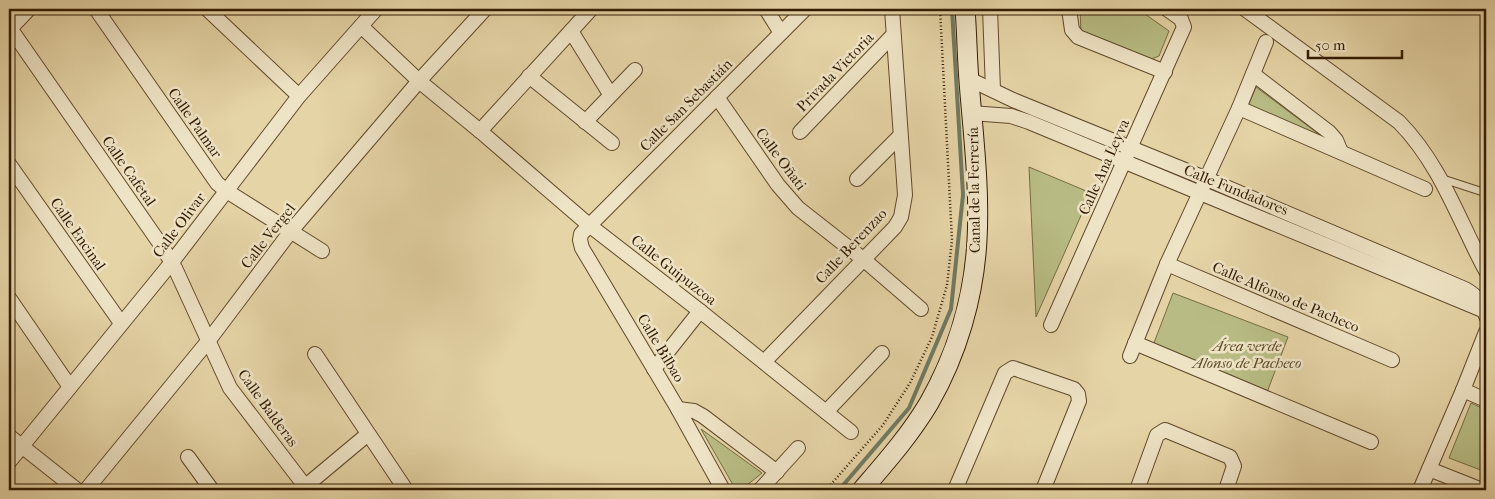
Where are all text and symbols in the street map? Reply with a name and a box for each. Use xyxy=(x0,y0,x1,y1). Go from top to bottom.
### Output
street label: Privada Victoria xyxy=(793,28,878,115)
scale bar xyxy=(1308,28,1401,60)
text: 50 m xyxy=(1315,36,1346,54)
street label: Calle San Sebastián xyxy=(636,55,736,155)
street label: Calle Palmar xyxy=(164,84,226,162)
street label: Calle Ana Leyva xyxy=(1075,115,1134,218)
street label: Calle Oñati xyxy=(752,124,811,194)
street label: Canal de la Ferrería xyxy=(964,126,984,253)
street label: Calle Cafetal xyxy=(98,132,160,210)
street label: Calle Fundadores xyxy=(1181,161,1291,219)
street label: Calle Olivar xyxy=(149,188,210,261)
street label: Calle Encinal xyxy=(46,194,110,274)
street label: Calle Vergel xyxy=(237,200,299,272)
street label: Calle Berenzao xyxy=(811,204,891,287)
street label: Calle Guipuzcoa xyxy=(628,231,721,310)
street label: Calle Alfonso de Pacheco xyxy=(1210,258,1363,336)
street label: Calle Bilbao xyxy=(634,311,689,386)
park label: Área verde Alonso de Pacheco xyxy=(1191,337,1301,372)
street label: Calle Balderas xyxy=(234,366,302,450)

